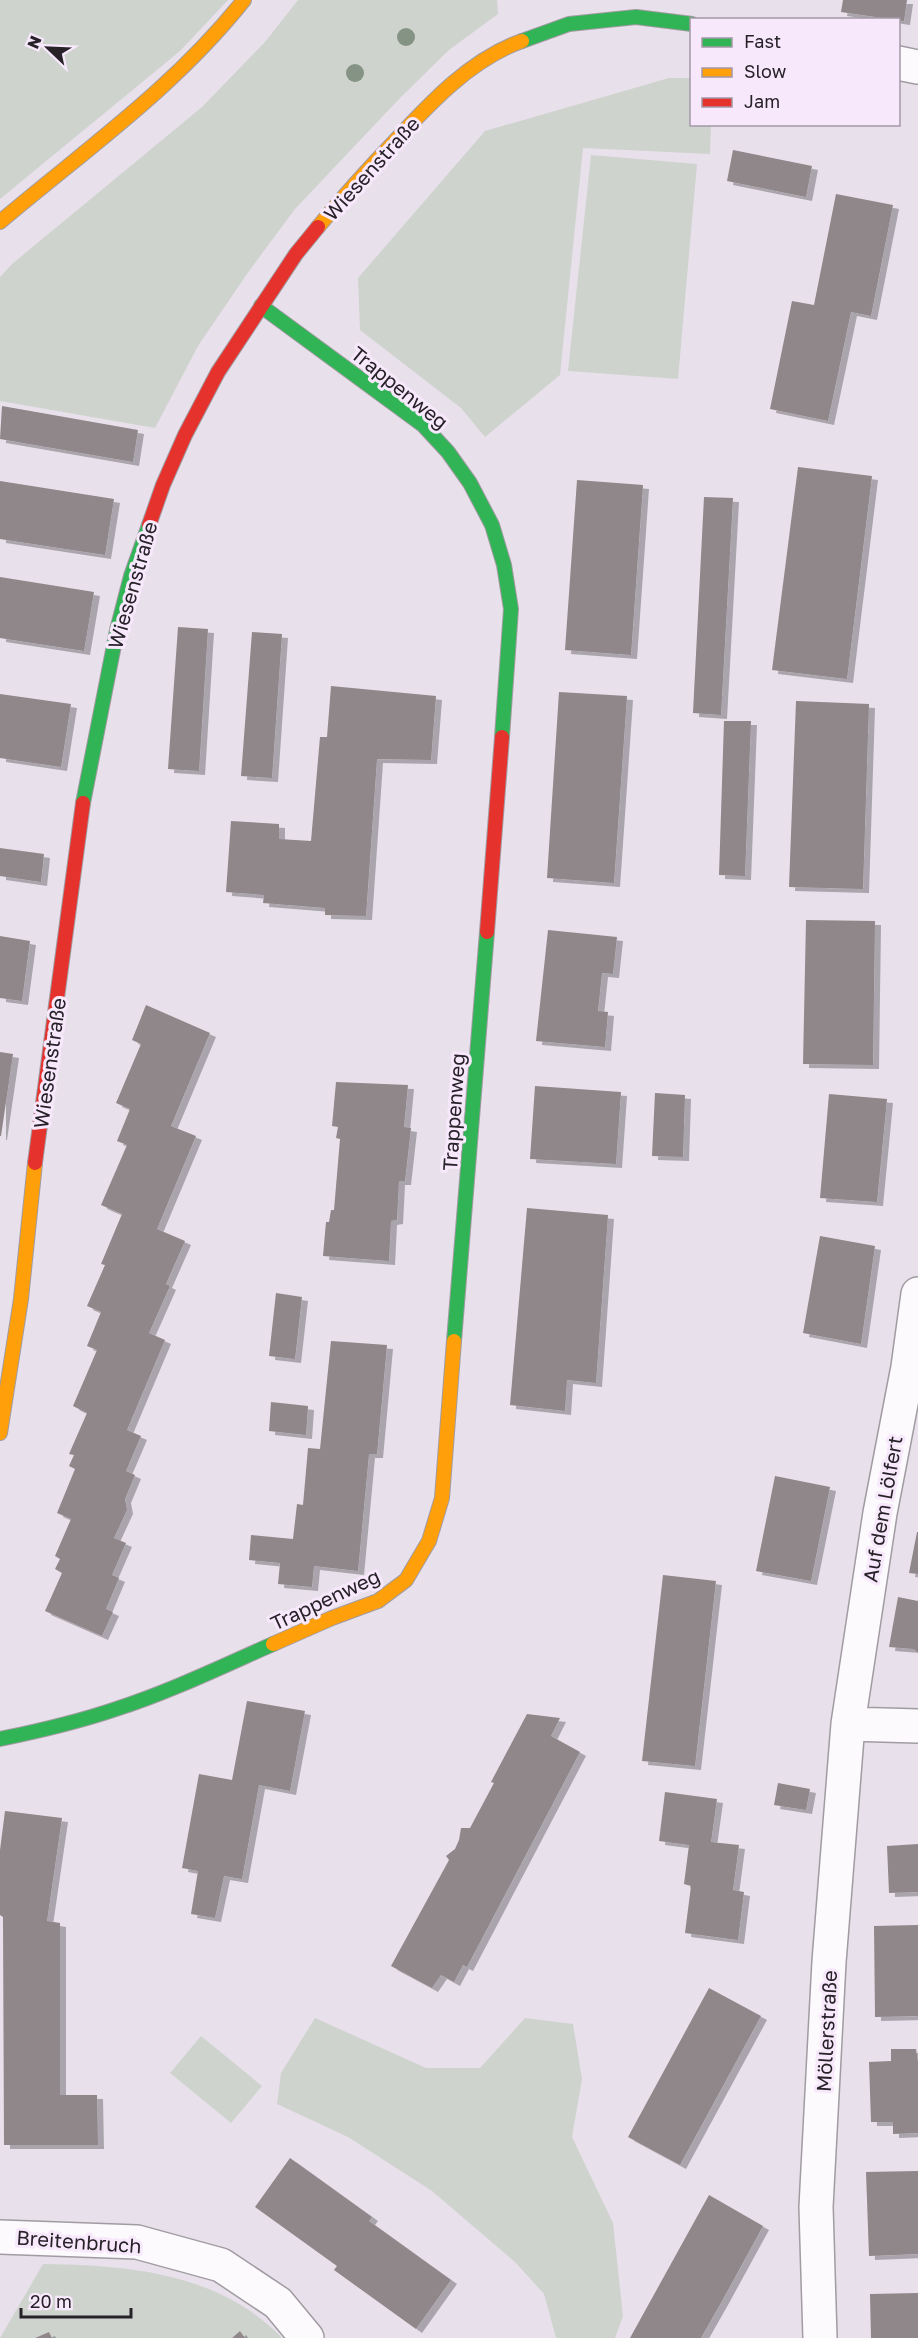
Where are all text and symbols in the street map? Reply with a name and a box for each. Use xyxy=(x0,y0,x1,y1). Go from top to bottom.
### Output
north arrow xyxy=(18,18,78,78)
legend xyxy=(690,18,900,126)
text: Fast xyxy=(744,30,781,52)
text: N xyxy=(23,33,46,52)
text: Slow xyxy=(744,60,787,82)
text: Jam xyxy=(744,90,780,112)
street label: Wiesenstraße xyxy=(318,111,424,225)
street label: Trappenweg xyxy=(347,341,453,433)
street label: Wiesenstraße xyxy=(102,519,162,651)
street label: Wiesenstraße xyxy=(28,996,70,1130)
street label: Trappenweg xyxy=(437,1052,469,1172)
street label: Auf dem Lölfert xyxy=(857,1434,907,1584)
street label: Trappenweg xyxy=(267,1563,383,1635)
street label: Möllerstraße xyxy=(811,1970,841,2092)
street label: Breitenbruch xyxy=(16,2225,142,2257)
scale bar xyxy=(21,2281,130,2319)
text: 20 m xyxy=(30,2290,72,2312)

